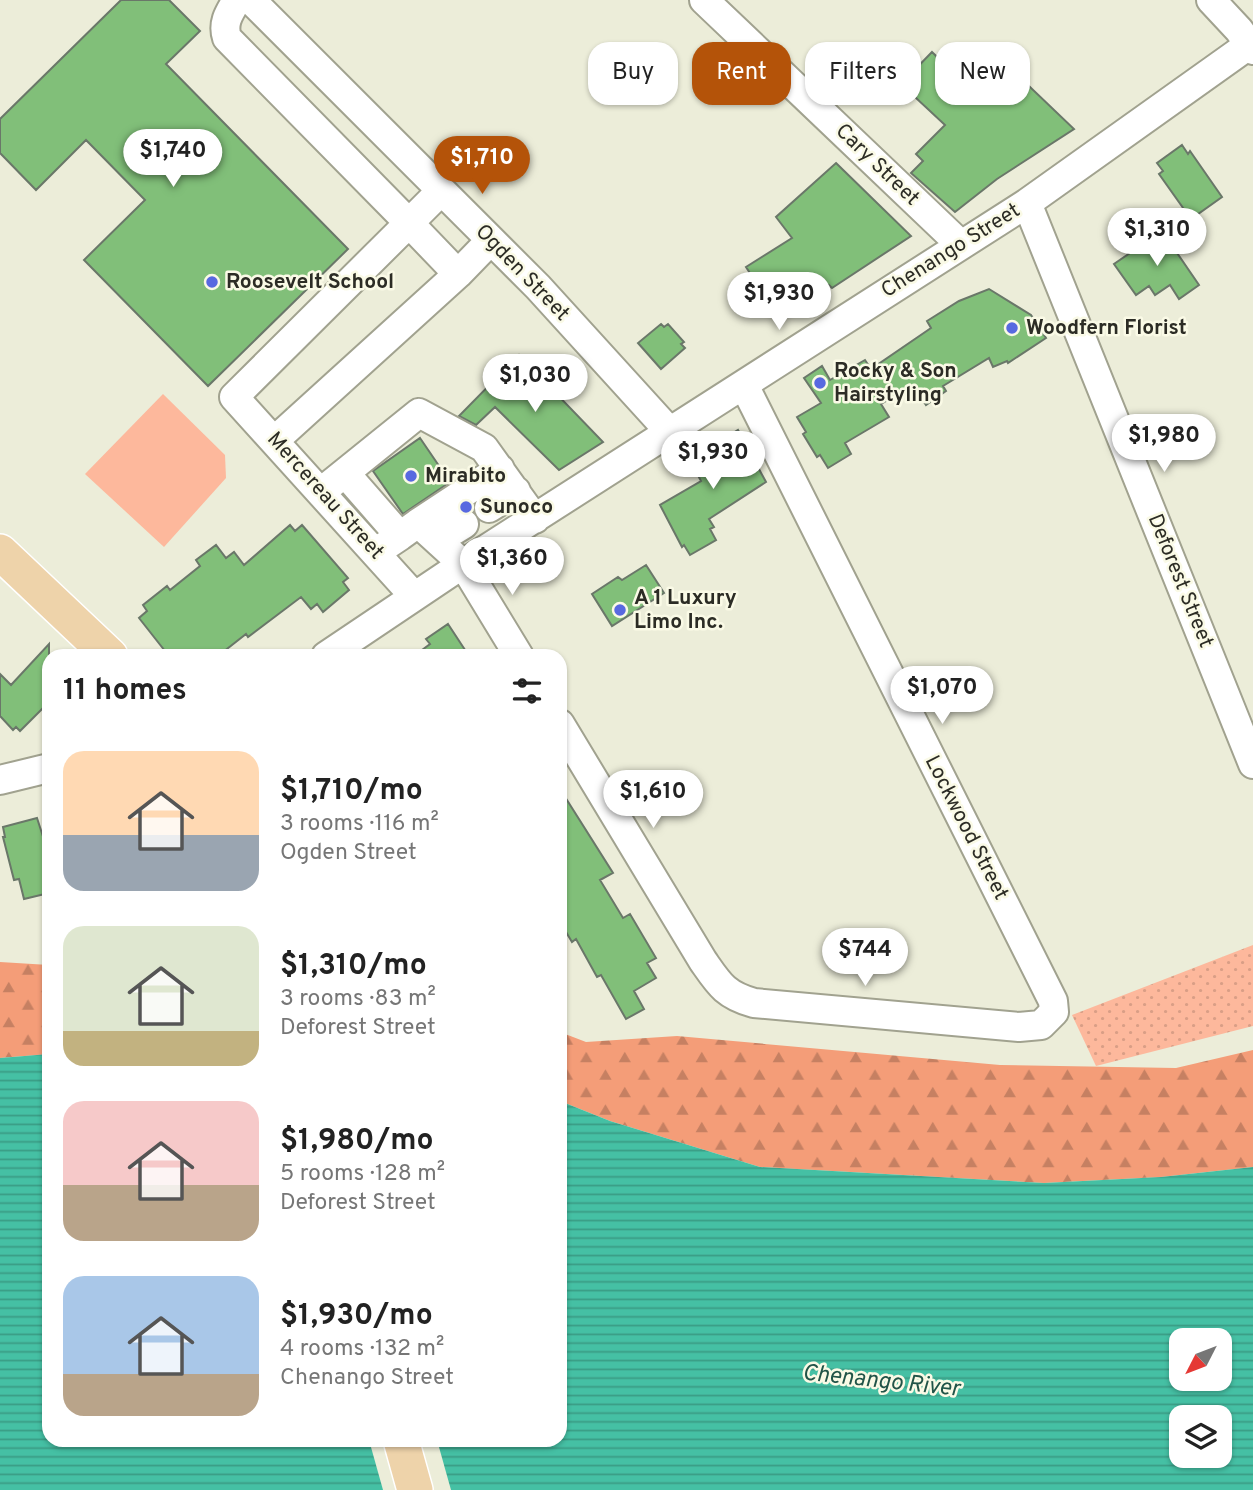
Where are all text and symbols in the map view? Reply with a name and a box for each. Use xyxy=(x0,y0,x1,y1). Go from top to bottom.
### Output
chip: Buy xyxy=(588,42,678,105)
chip: Rent xyxy=(692,42,791,105)
chip: Filters xyxy=(805,42,921,105)
chip: New xyxy=(935,42,1030,105)
street label: Cary Street xyxy=(829,118,925,212)
pin: $1,740 xyxy=(116,130,230,189)
pin: $1,710 xyxy=(425,136,539,196)
text: $1,740 xyxy=(139,137,207,166)
text: $1,710 xyxy=(450,144,514,173)
street label: Chenango Street xyxy=(877,197,1025,305)
pin: $1,310 xyxy=(1100,208,1214,268)
text: $1,310 xyxy=(1123,216,1191,245)
street label: Ogden Street xyxy=(469,219,575,327)
place label: Roosevelt School xyxy=(226,269,394,296)
pin: $1,930 xyxy=(722,272,836,332)
marker: Roosevelt School xyxy=(204,274,220,290)
text: $1,930 xyxy=(743,280,815,309)
place label: Woodfern Florist xyxy=(1026,315,1187,342)
marker: Woodfern Florist xyxy=(1004,320,1020,336)
pin: $1,030 xyxy=(478,354,592,414)
place label: Rocky & Son Hairstyling xyxy=(834,358,957,409)
text: $1,030 xyxy=(499,362,571,391)
marker: Rocky & Son Hairstyling xyxy=(812,375,828,391)
pin: $1,980 xyxy=(1107,414,1221,474)
text: $1,980 xyxy=(1128,422,1200,451)
street label: Mercereau Street xyxy=(261,427,389,565)
pin: $1,930 xyxy=(656,432,770,491)
text: $1,930 xyxy=(677,439,749,468)
place label: Mirabito xyxy=(425,463,506,490)
marker: Mirabito xyxy=(403,468,419,484)
place label: Sunoco xyxy=(480,494,553,521)
marker: Sunoco xyxy=(458,499,474,515)
street label: Deforest Street xyxy=(1141,510,1219,652)
pin: $1,360 xyxy=(455,538,569,597)
text: $1,360 xyxy=(476,545,548,574)
place label: A 1 Luxury Limo Inc. xyxy=(634,585,737,636)
marker: A 1 Luxury Limo Inc. xyxy=(612,602,628,618)
pin: $1,070 xyxy=(885,666,999,726)
icon: filters xyxy=(508,672,546,710)
text: 11 homes xyxy=(63,673,187,710)
text: $1,070 xyxy=(906,674,978,703)
street label: Lockwood Street xyxy=(918,751,1014,905)
pin: $1,610 xyxy=(596,770,710,830)
text: $1,710/mo xyxy=(280,773,423,810)
text: $1,610 xyxy=(619,778,687,807)
icon: home xyxy=(119,779,203,863)
text: 3 rooms · 116 m² xyxy=(280,810,439,839)
text: Ogden Street xyxy=(280,839,417,868)
pin: $744 xyxy=(824,928,906,988)
text: $744 xyxy=(838,936,892,965)
text: $1,310/mo xyxy=(280,948,427,985)
icon: home xyxy=(119,954,203,1038)
text: 3 rooms · 83 m² xyxy=(280,985,436,1014)
text: Deforest Street xyxy=(280,1014,436,1043)
text: $1,980/mo xyxy=(280,1123,434,1160)
icon: home xyxy=(119,1129,203,1213)
text: 5 rooms · 128 m² xyxy=(280,1160,445,1189)
text: Deforest Street xyxy=(280,1189,436,1218)
text: $1,930/mo xyxy=(280,1298,433,1335)
icon: home xyxy=(119,1304,203,1388)
north arrow xyxy=(1169,1328,1232,1391)
map controls xyxy=(1169,1328,1232,1468)
text: 4 rooms · 132 m² xyxy=(280,1335,444,1364)
water label: Chenango River xyxy=(801,1359,963,1405)
text: Chenango Street xyxy=(280,1364,454,1393)
button: layers xyxy=(1169,1405,1232,1468)

